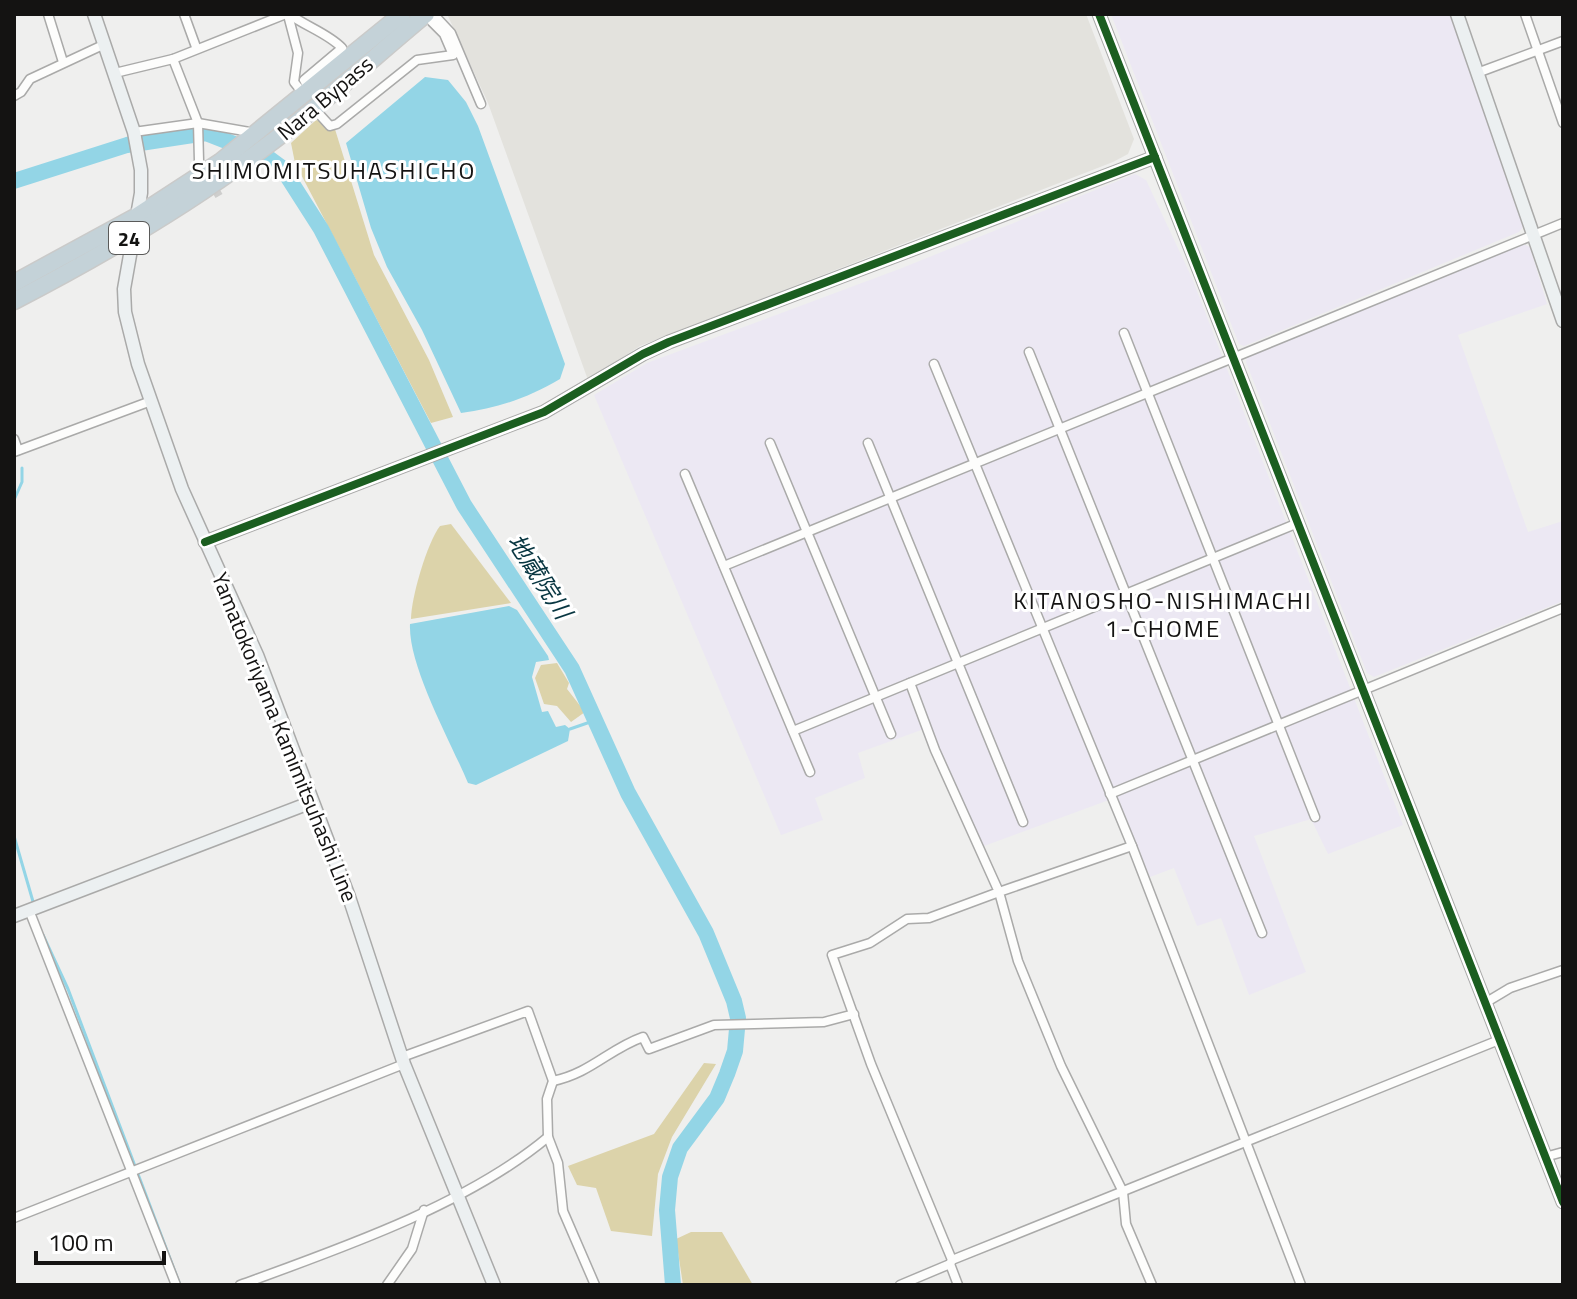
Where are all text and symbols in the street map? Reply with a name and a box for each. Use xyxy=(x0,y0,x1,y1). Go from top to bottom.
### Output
street label: Nara Bypass xyxy=(269,48,381,148)
district label: SHIMOMITSUHASHICHO xyxy=(192,152,476,188)
road number: 24 xyxy=(109,222,149,254)
water label: 地蔵院川 xyxy=(499,526,583,629)
street label: Yamatokoriyama Kamimitsuhashi Line xyxy=(203,567,367,907)
district label: KITANOSHO-NISHIMACHI 1-CHOME xyxy=(1013,582,1313,646)
scale bar xyxy=(36,1215,164,1265)
text: 100 m xyxy=(48,1224,114,1260)

